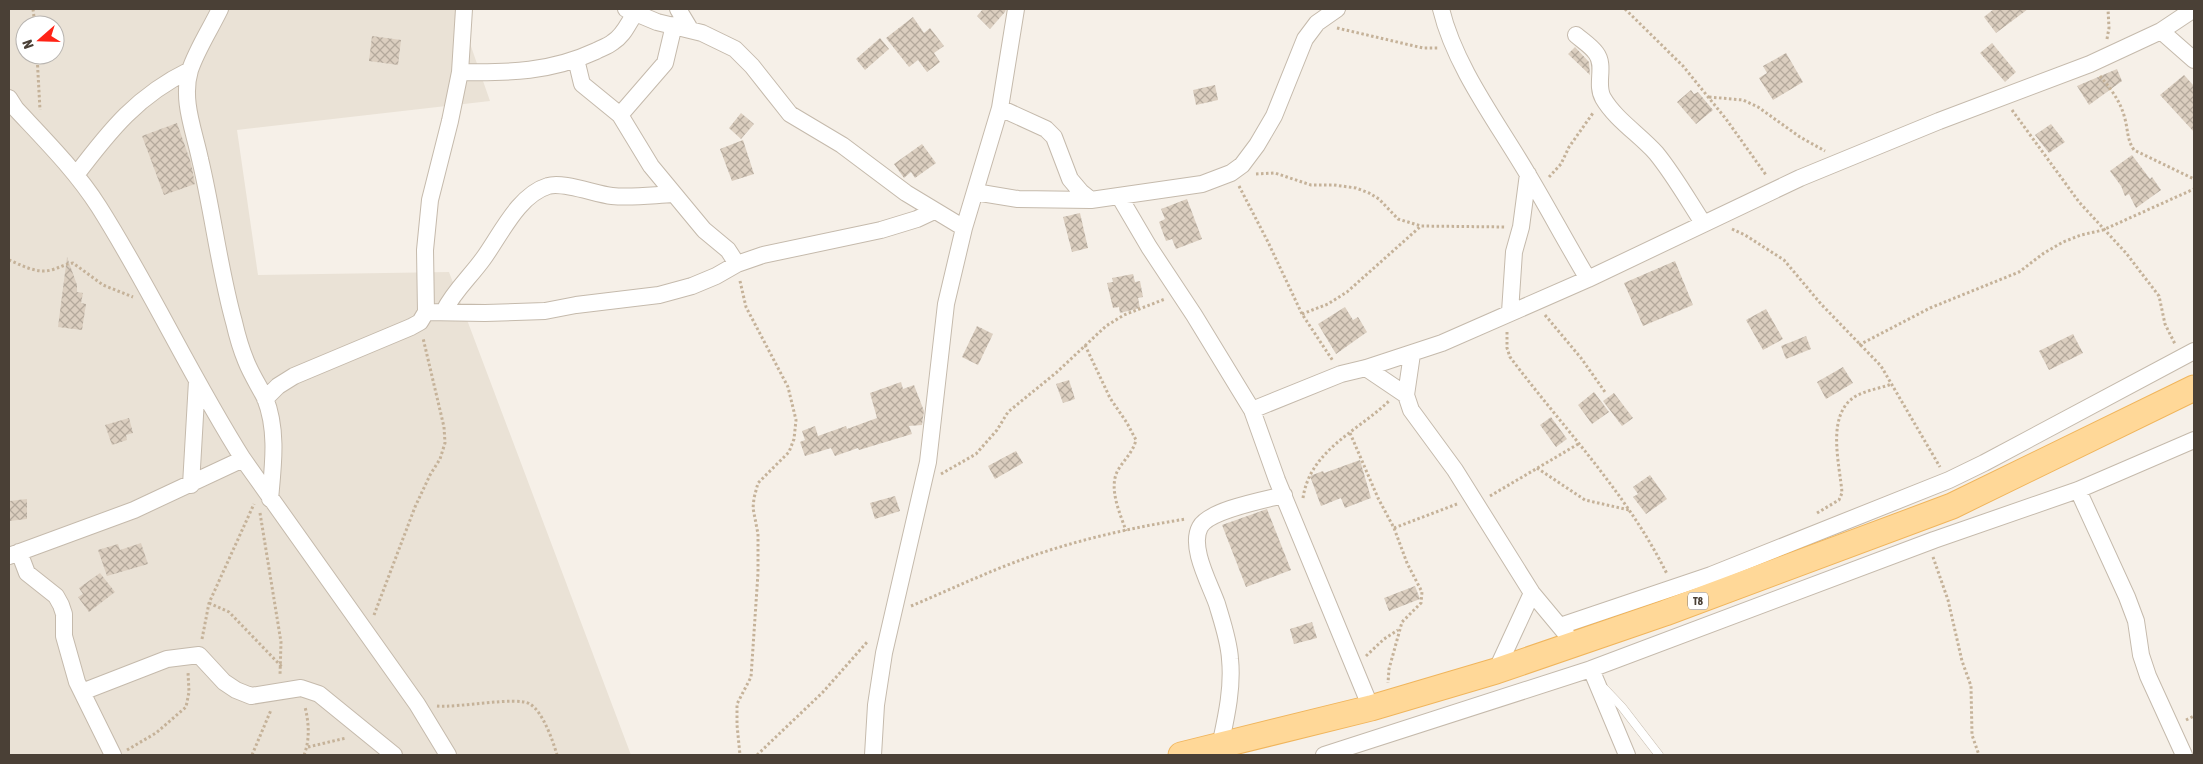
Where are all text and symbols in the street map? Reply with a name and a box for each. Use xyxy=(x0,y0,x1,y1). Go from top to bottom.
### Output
north arrow xyxy=(15,15,65,65)
text: N xyxy=(19,38,37,51)
road number: T8 xyxy=(1688,592,1708,610)

